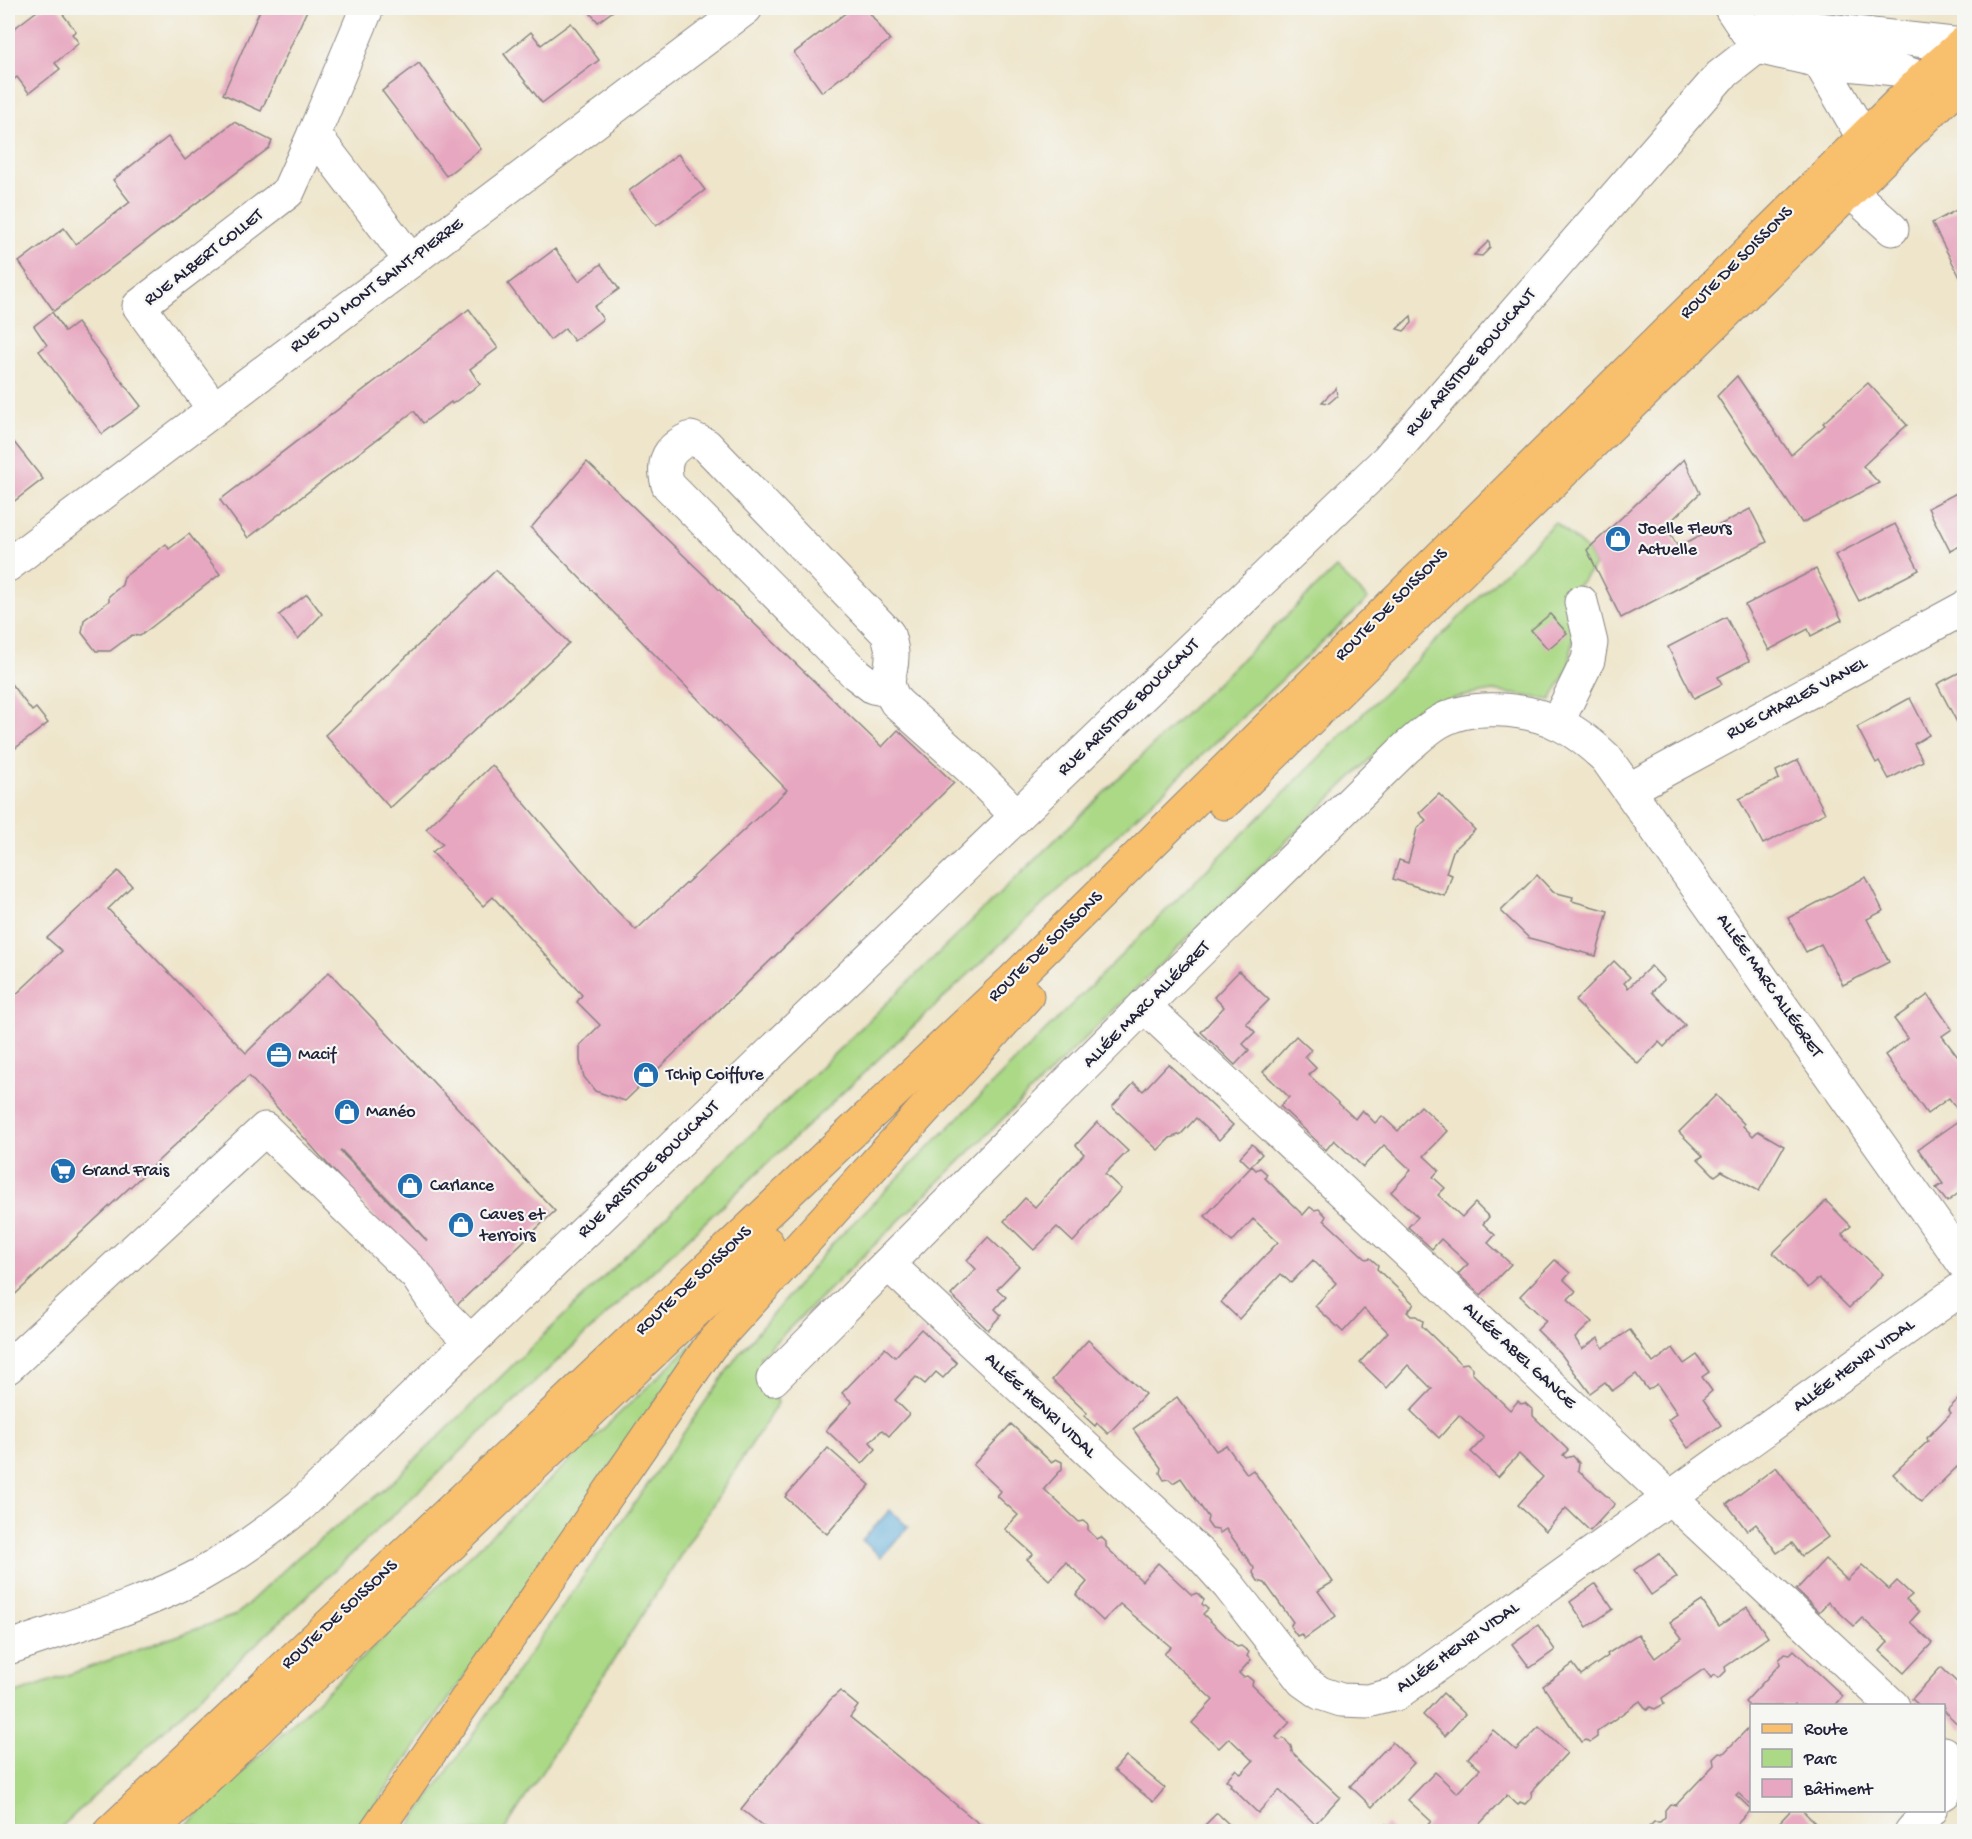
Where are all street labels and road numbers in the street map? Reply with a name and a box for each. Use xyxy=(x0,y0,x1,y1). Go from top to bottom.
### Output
street label: ROUTE DE SOISSONS xyxy=(1676,202,1798,324)
street label: RUE ALBERT COLLET xyxy=(140,204,269,311)
street label: RUE DU MONT SAINT-PIERRE xyxy=(286,214,468,358)
street label: RUE ARISTIDE BOUCICAUT xyxy=(1401,284,1542,441)
street label: ROUTE DE SOISSONS xyxy=(1331,544,1453,666)
street label: RUE ARISTIDE BOUCICAUT xyxy=(1054,634,1205,781)
street label: RUE CHARLES VANEL xyxy=(1723,652,1872,745)
street label: ROUTE DE SOISSONS xyxy=(984,886,1108,1007)
street label: ALLÉE MARC ALLÉGRET xyxy=(1711,910,1827,1063)
street label: ALLÉE MARC ALLÉGRET xyxy=(1079,936,1216,1073)
street label: RUE ARISTIDE BOUCICAUT xyxy=(574,1096,725,1243)
street label: ROUTE DE SOISSONS xyxy=(631,1221,757,1340)
street label: ALLÉE ABEL GANCE xyxy=(1458,1298,1581,1414)
street label: ALLÉE HENRI VIDAL xyxy=(1789,1314,1920,1417)
street label: ALLÉE HENRI VIDAL xyxy=(980,1349,1101,1464)
street label: ROUTE DE SOISSONS xyxy=(277,1555,403,1674)
street label: ALLÉE HENRI VIDAL xyxy=(1393,1597,1525,1698)

